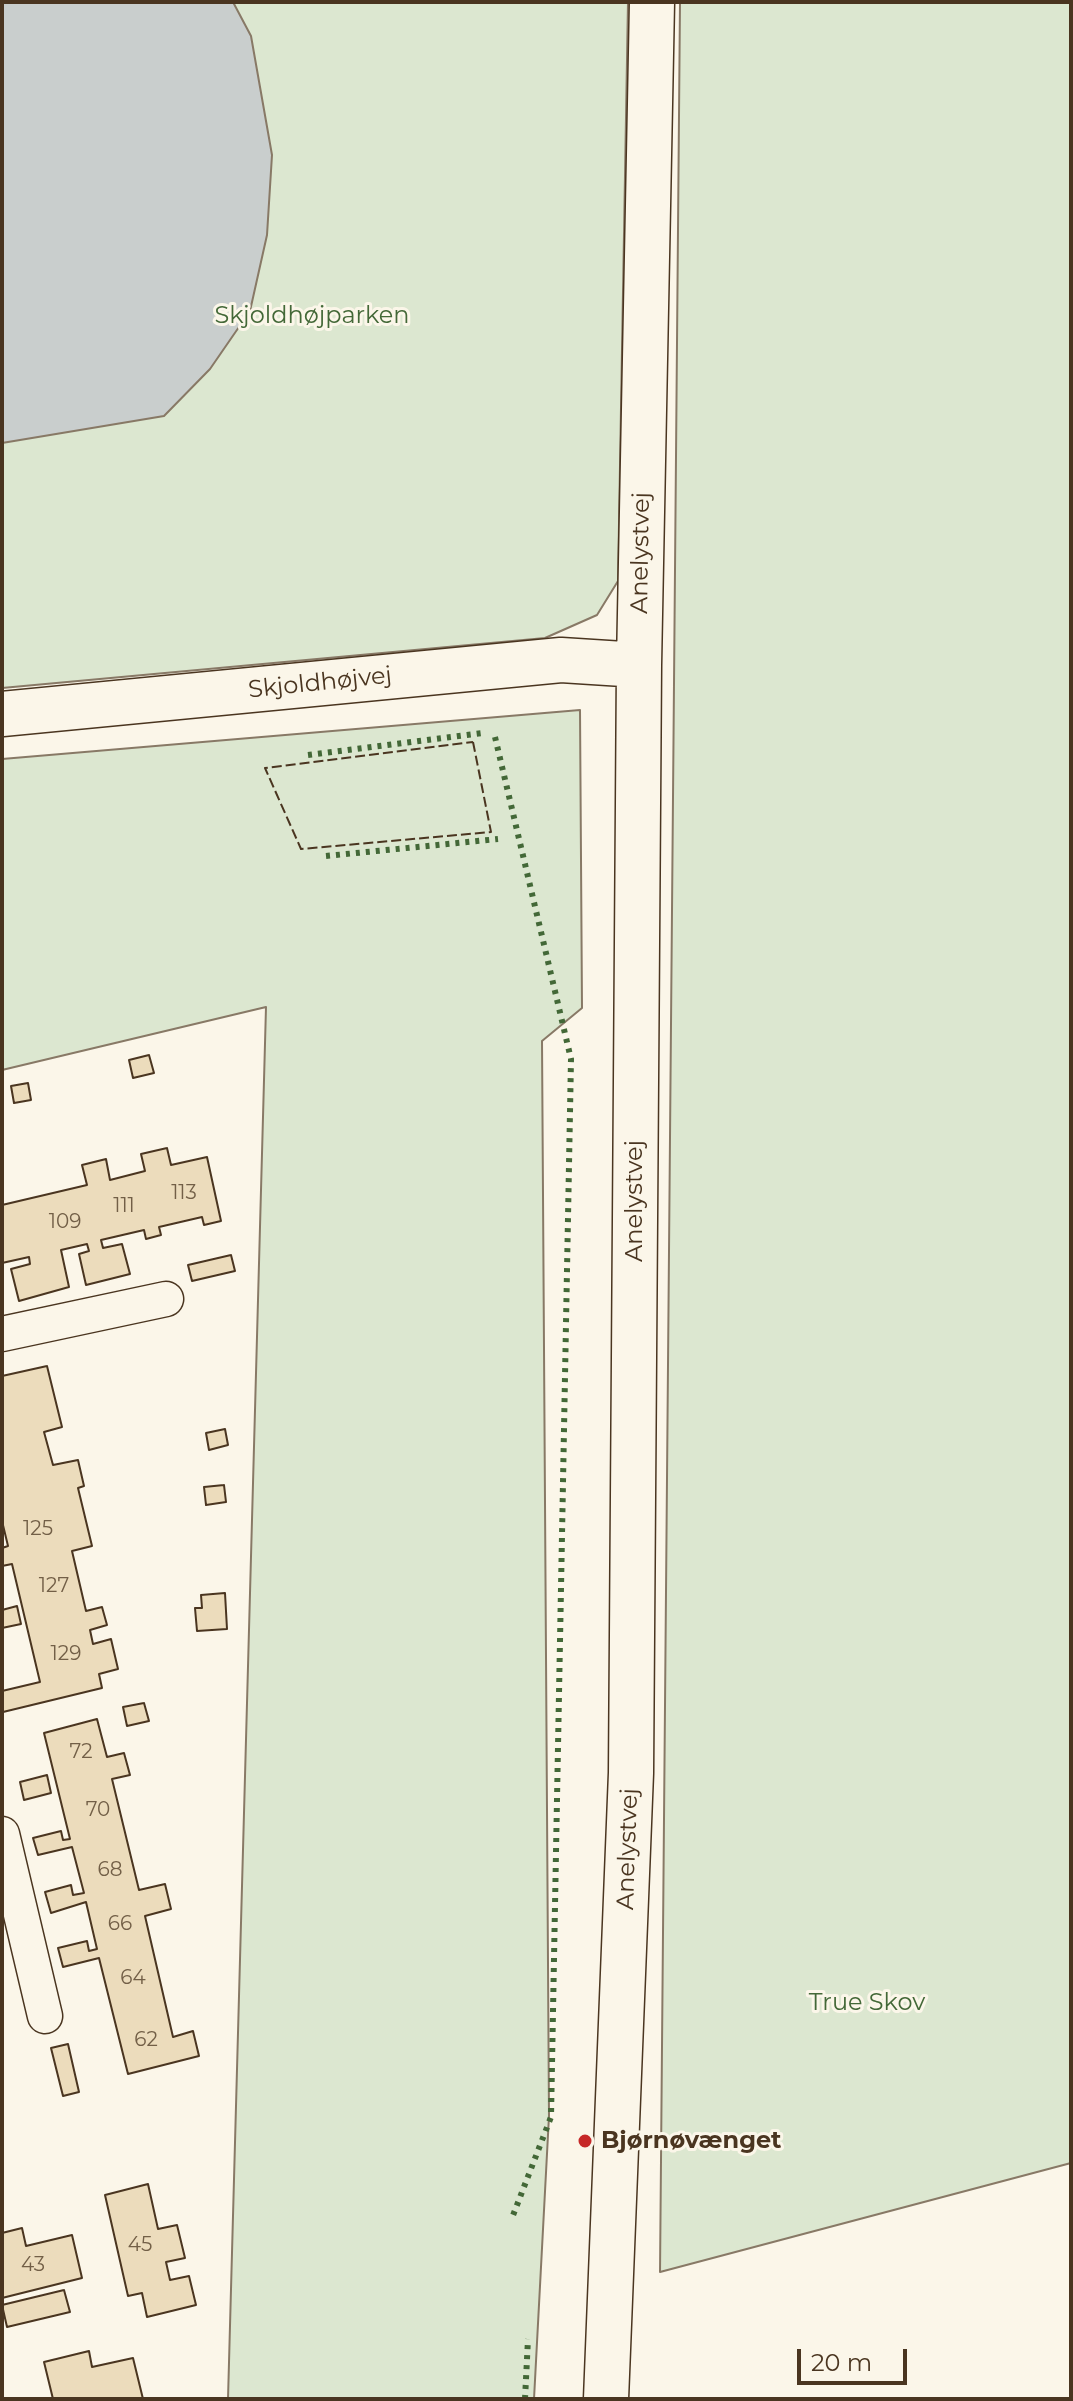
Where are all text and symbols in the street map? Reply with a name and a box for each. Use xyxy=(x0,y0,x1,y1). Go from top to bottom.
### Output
park label: Skjoldhøjparken xyxy=(214,302,410,330)
street label: Anelystvej xyxy=(626,492,656,614)
street label: Skjoldhøjvej xyxy=(247,661,393,705)
street label: Anelystvej xyxy=(621,1140,649,1262)
house number: 113 xyxy=(171,1181,197,1205)
house number: 111 xyxy=(113,1194,135,1218)
house number: 109 xyxy=(49,1210,81,1234)
house number: 125 xyxy=(23,1517,53,1541)
house number: 127 xyxy=(39,1574,69,1598)
house number: 129 xyxy=(51,1642,81,1666)
house number: 72 xyxy=(69,1740,93,1764)
street label: Anelystvej xyxy=(611,1788,645,1910)
house number: 70 xyxy=(86,1798,110,1822)
house number: 68 xyxy=(98,1858,122,1882)
house number: 66 xyxy=(108,1912,132,1936)
house number: 64 xyxy=(120,1966,146,1990)
park label: True Skov xyxy=(809,1989,925,2017)
house number: 62 xyxy=(134,2028,158,2052)
place label: Bjørnøvænget xyxy=(601,2127,782,2155)
marker: Bjørnøvænget xyxy=(576,2132,594,2150)
house number: 45 xyxy=(128,2233,152,2257)
house number: 43 xyxy=(21,2253,45,2277)
scale bar xyxy=(801,2333,911,2383)
text: 20 m xyxy=(811,2348,872,2377)

